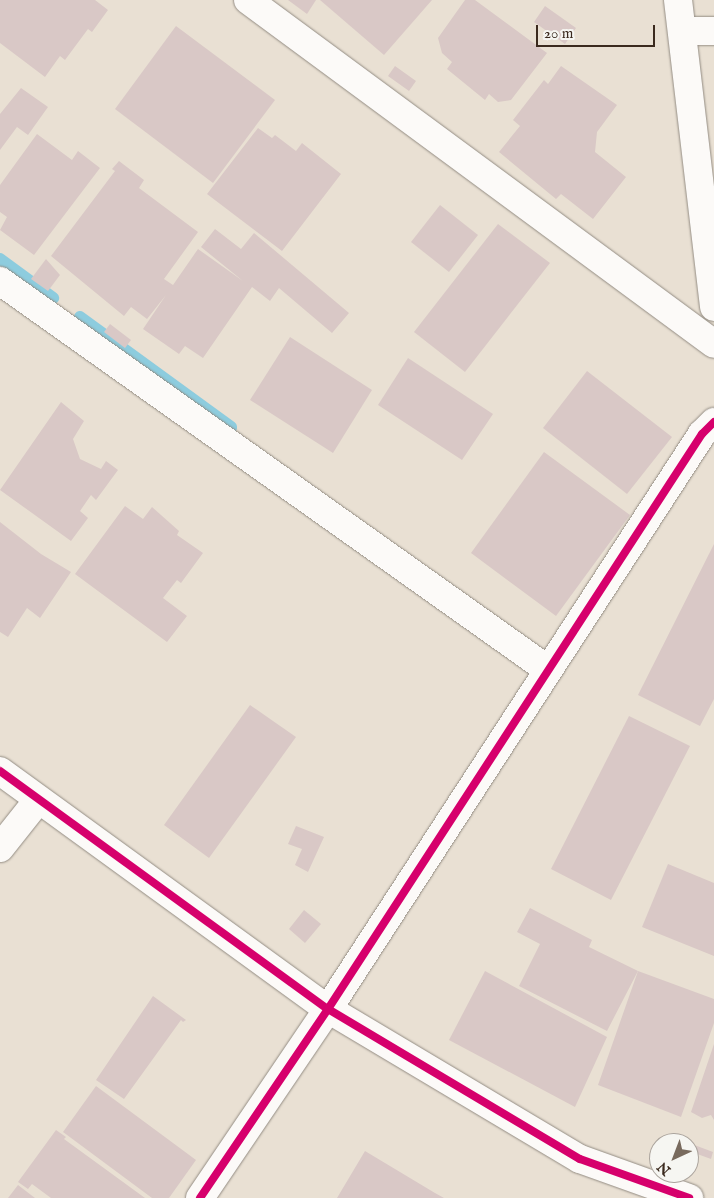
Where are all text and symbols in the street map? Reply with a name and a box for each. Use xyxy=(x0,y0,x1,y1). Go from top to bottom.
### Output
scale bar xyxy=(539,15,658,47)
text: 20 m xyxy=(544,24,573,43)
north arrow xyxy=(649,1133,699,1183)
text: N xyxy=(654,1158,675,1179)

